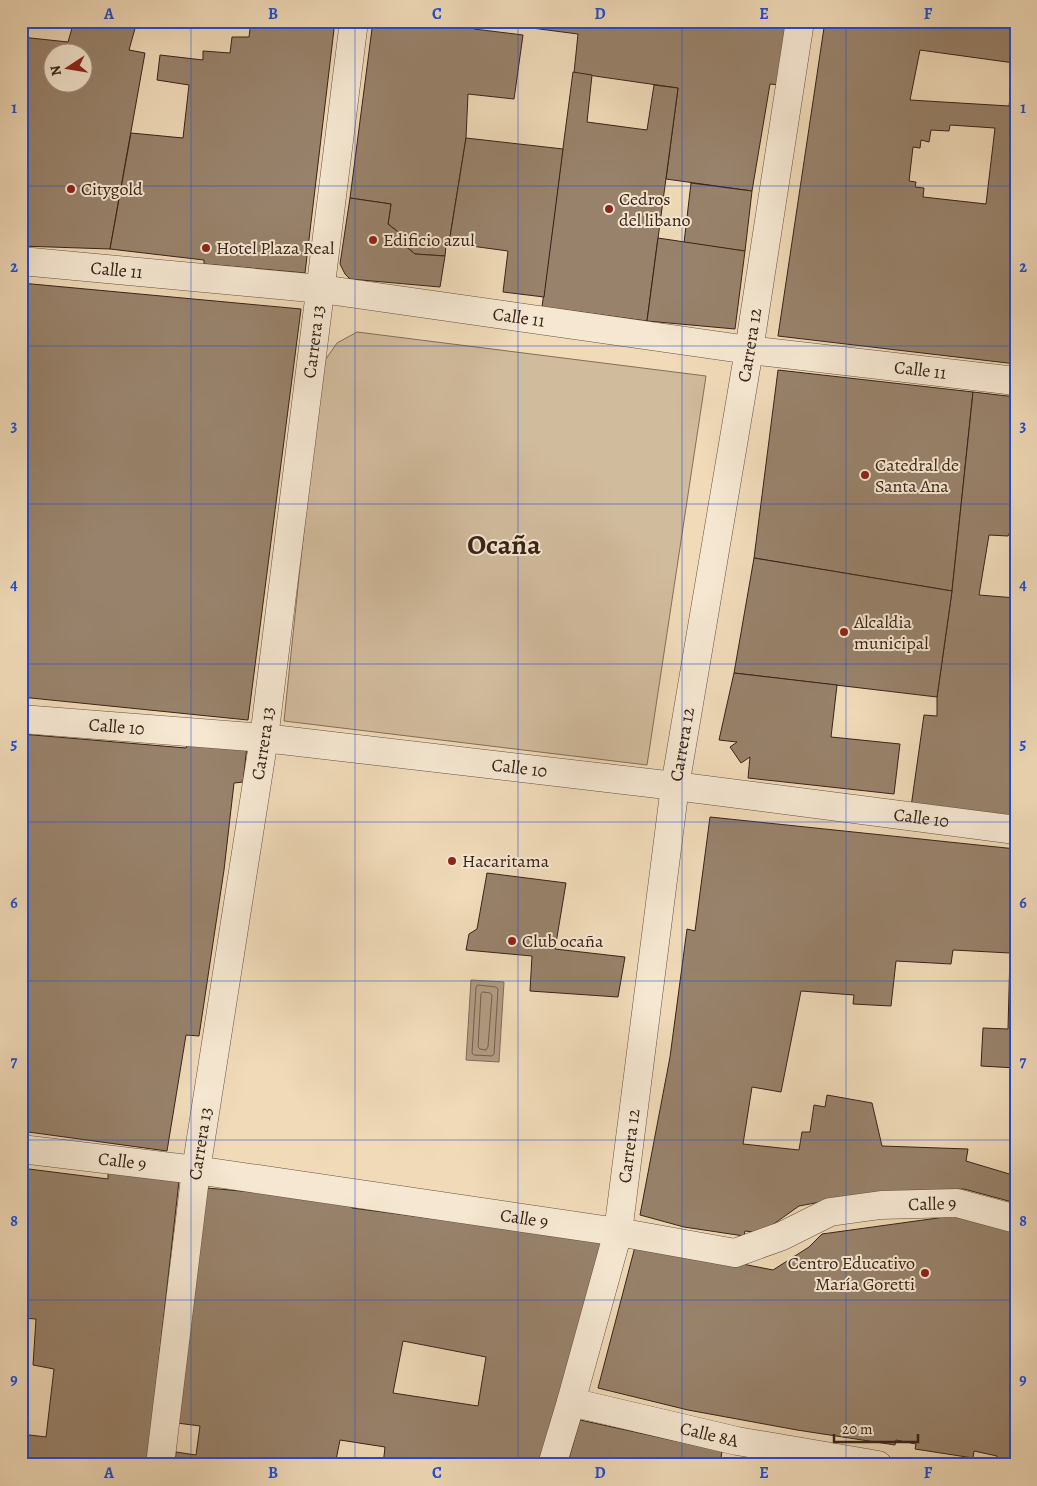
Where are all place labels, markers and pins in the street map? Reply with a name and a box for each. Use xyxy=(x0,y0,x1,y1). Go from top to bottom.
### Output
place label: Citygold xyxy=(81,177,143,201)
marker: Citygold xyxy=(65,183,77,195)
place label: Cedros del libano xyxy=(619,187,691,232)
marker: Cedros del libano xyxy=(603,203,615,215)
place label: Edificio azul xyxy=(383,228,475,252)
marker: Edificio azul xyxy=(367,234,379,246)
place label: Hotel Plaza Real xyxy=(216,236,335,260)
marker: Hotel Plaza Real xyxy=(200,242,212,254)
place label: Catedral de Santa Ana xyxy=(875,453,959,498)
marker: Catedral de Santa Ana xyxy=(859,469,871,481)
place label: Alcaldia municipal xyxy=(853,610,929,655)
marker: Alcaldia municipal xyxy=(838,626,850,638)
place label: Hacaritama xyxy=(462,849,550,873)
marker: Hacaritama xyxy=(446,855,458,867)
place label: Club ocaña xyxy=(522,929,604,953)
marker: Club ocaña xyxy=(506,935,518,947)
place label: Centro Educativo María Goretti xyxy=(788,1251,915,1296)
marker: Centro Educativo María Goretti xyxy=(919,1267,931,1279)

